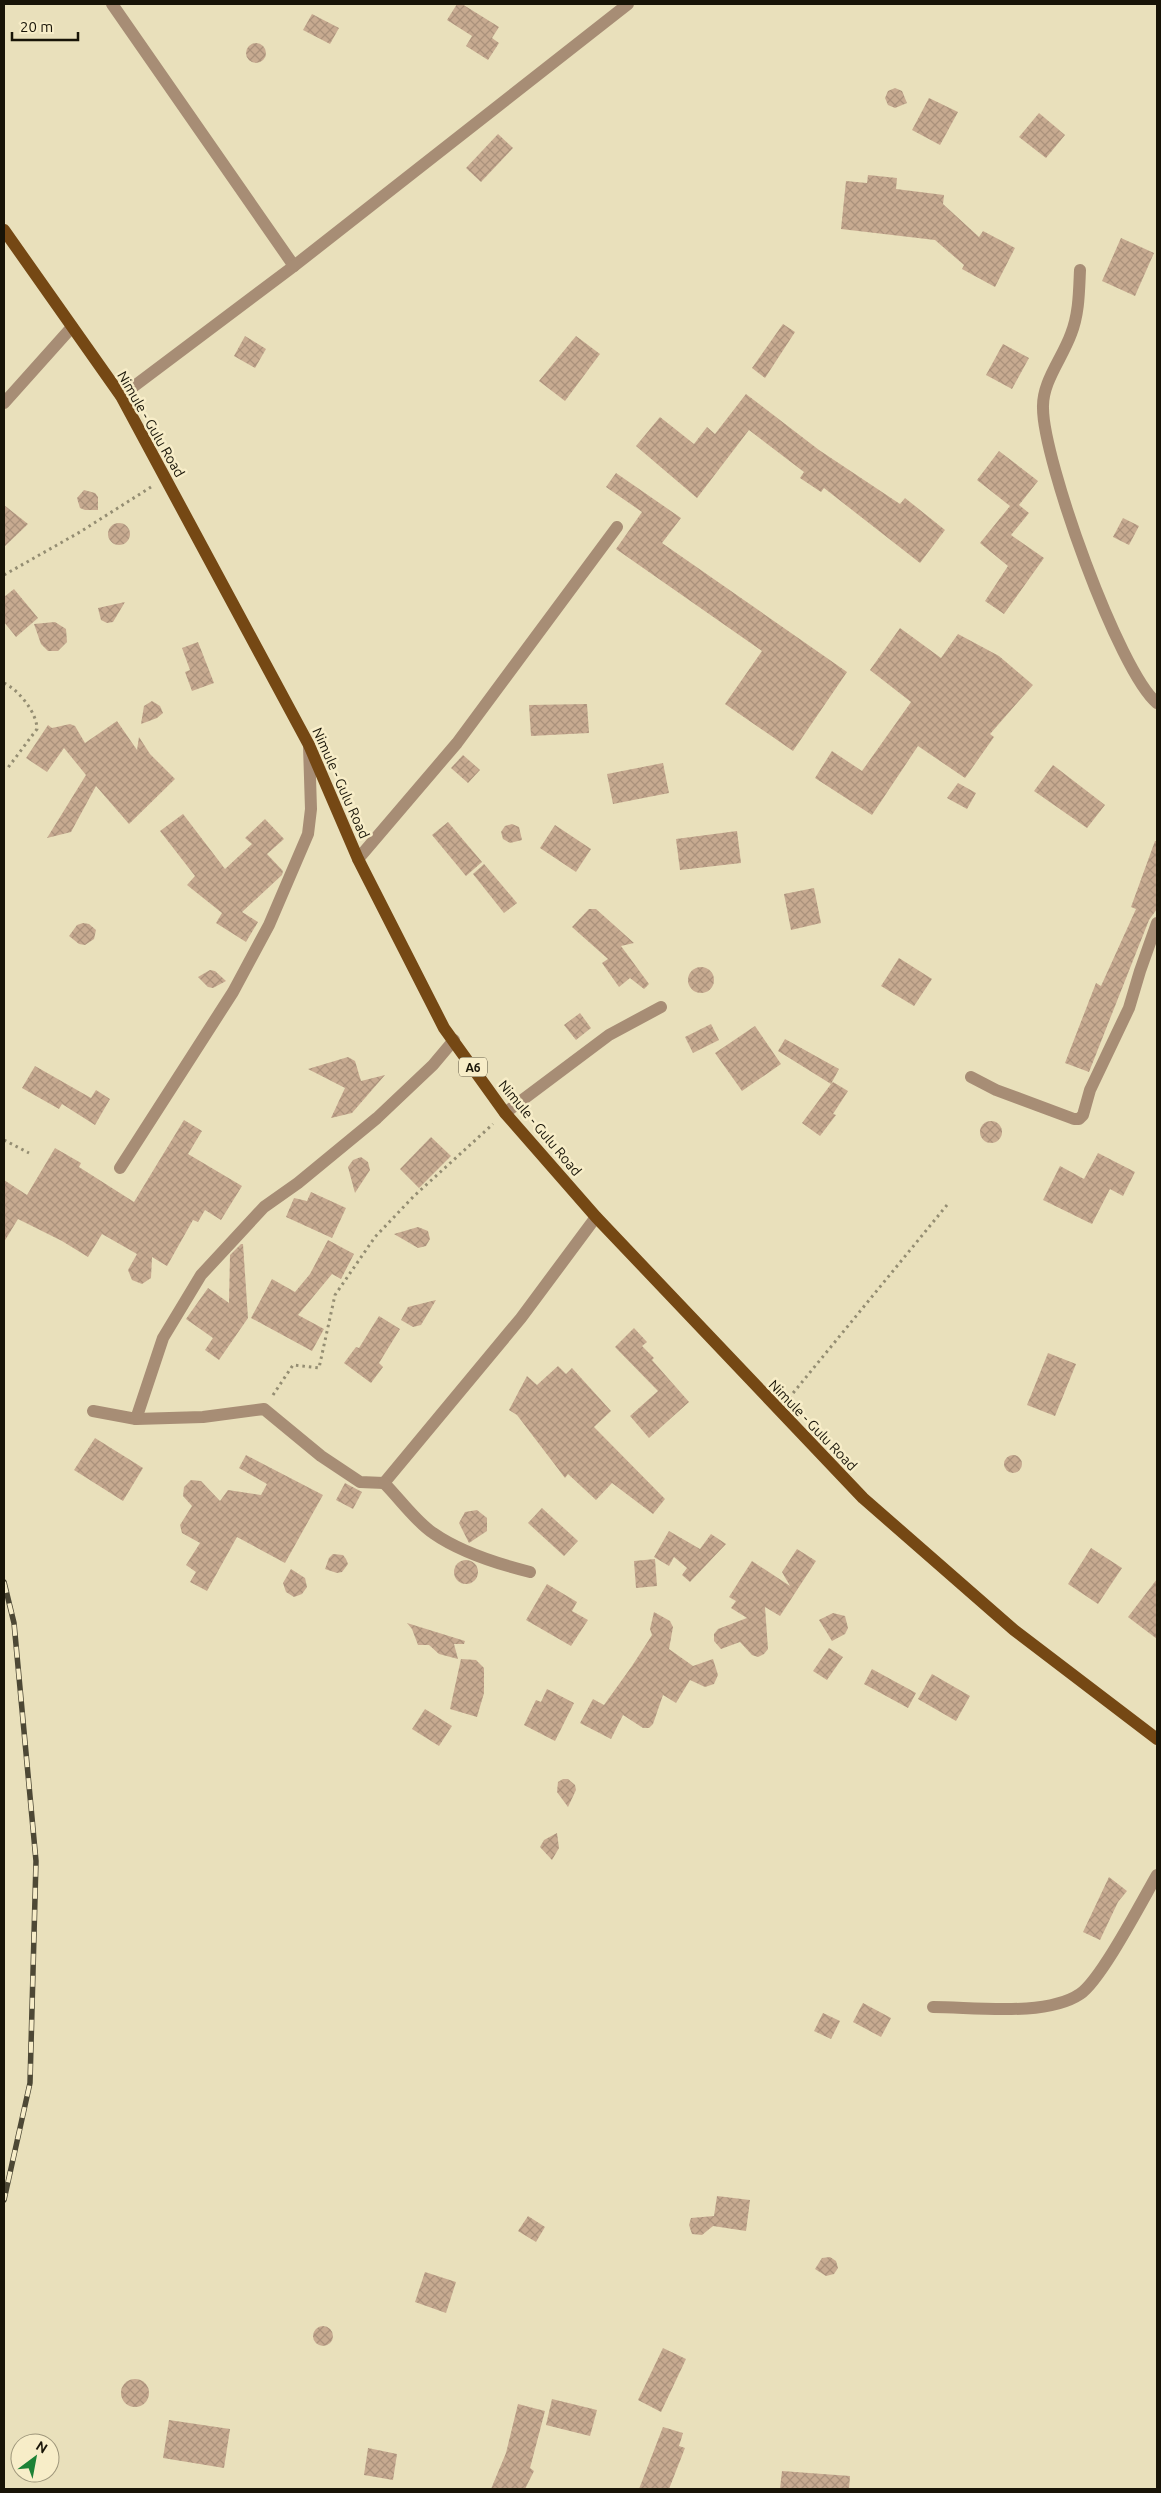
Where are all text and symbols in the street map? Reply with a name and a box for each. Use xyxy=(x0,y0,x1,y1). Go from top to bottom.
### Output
scale bar xyxy=(12,10,79,42)
text: 20 m xyxy=(20,18,53,35)
street label: Nimule - Gulu Road xyxy=(114,368,188,480)
street label: Nimule - Gulu Road xyxy=(309,725,373,841)
road number: A6 xyxy=(459,1058,487,1076)
street label: Nimule - Gulu Road xyxy=(495,1077,585,1179)
street label: Nimule - Gulu Road xyxy=(766,1376,860,1474)
north arrow xyxy=(10,2433,60,2483)
text: N xyxy=(33,2437,51,2457)

